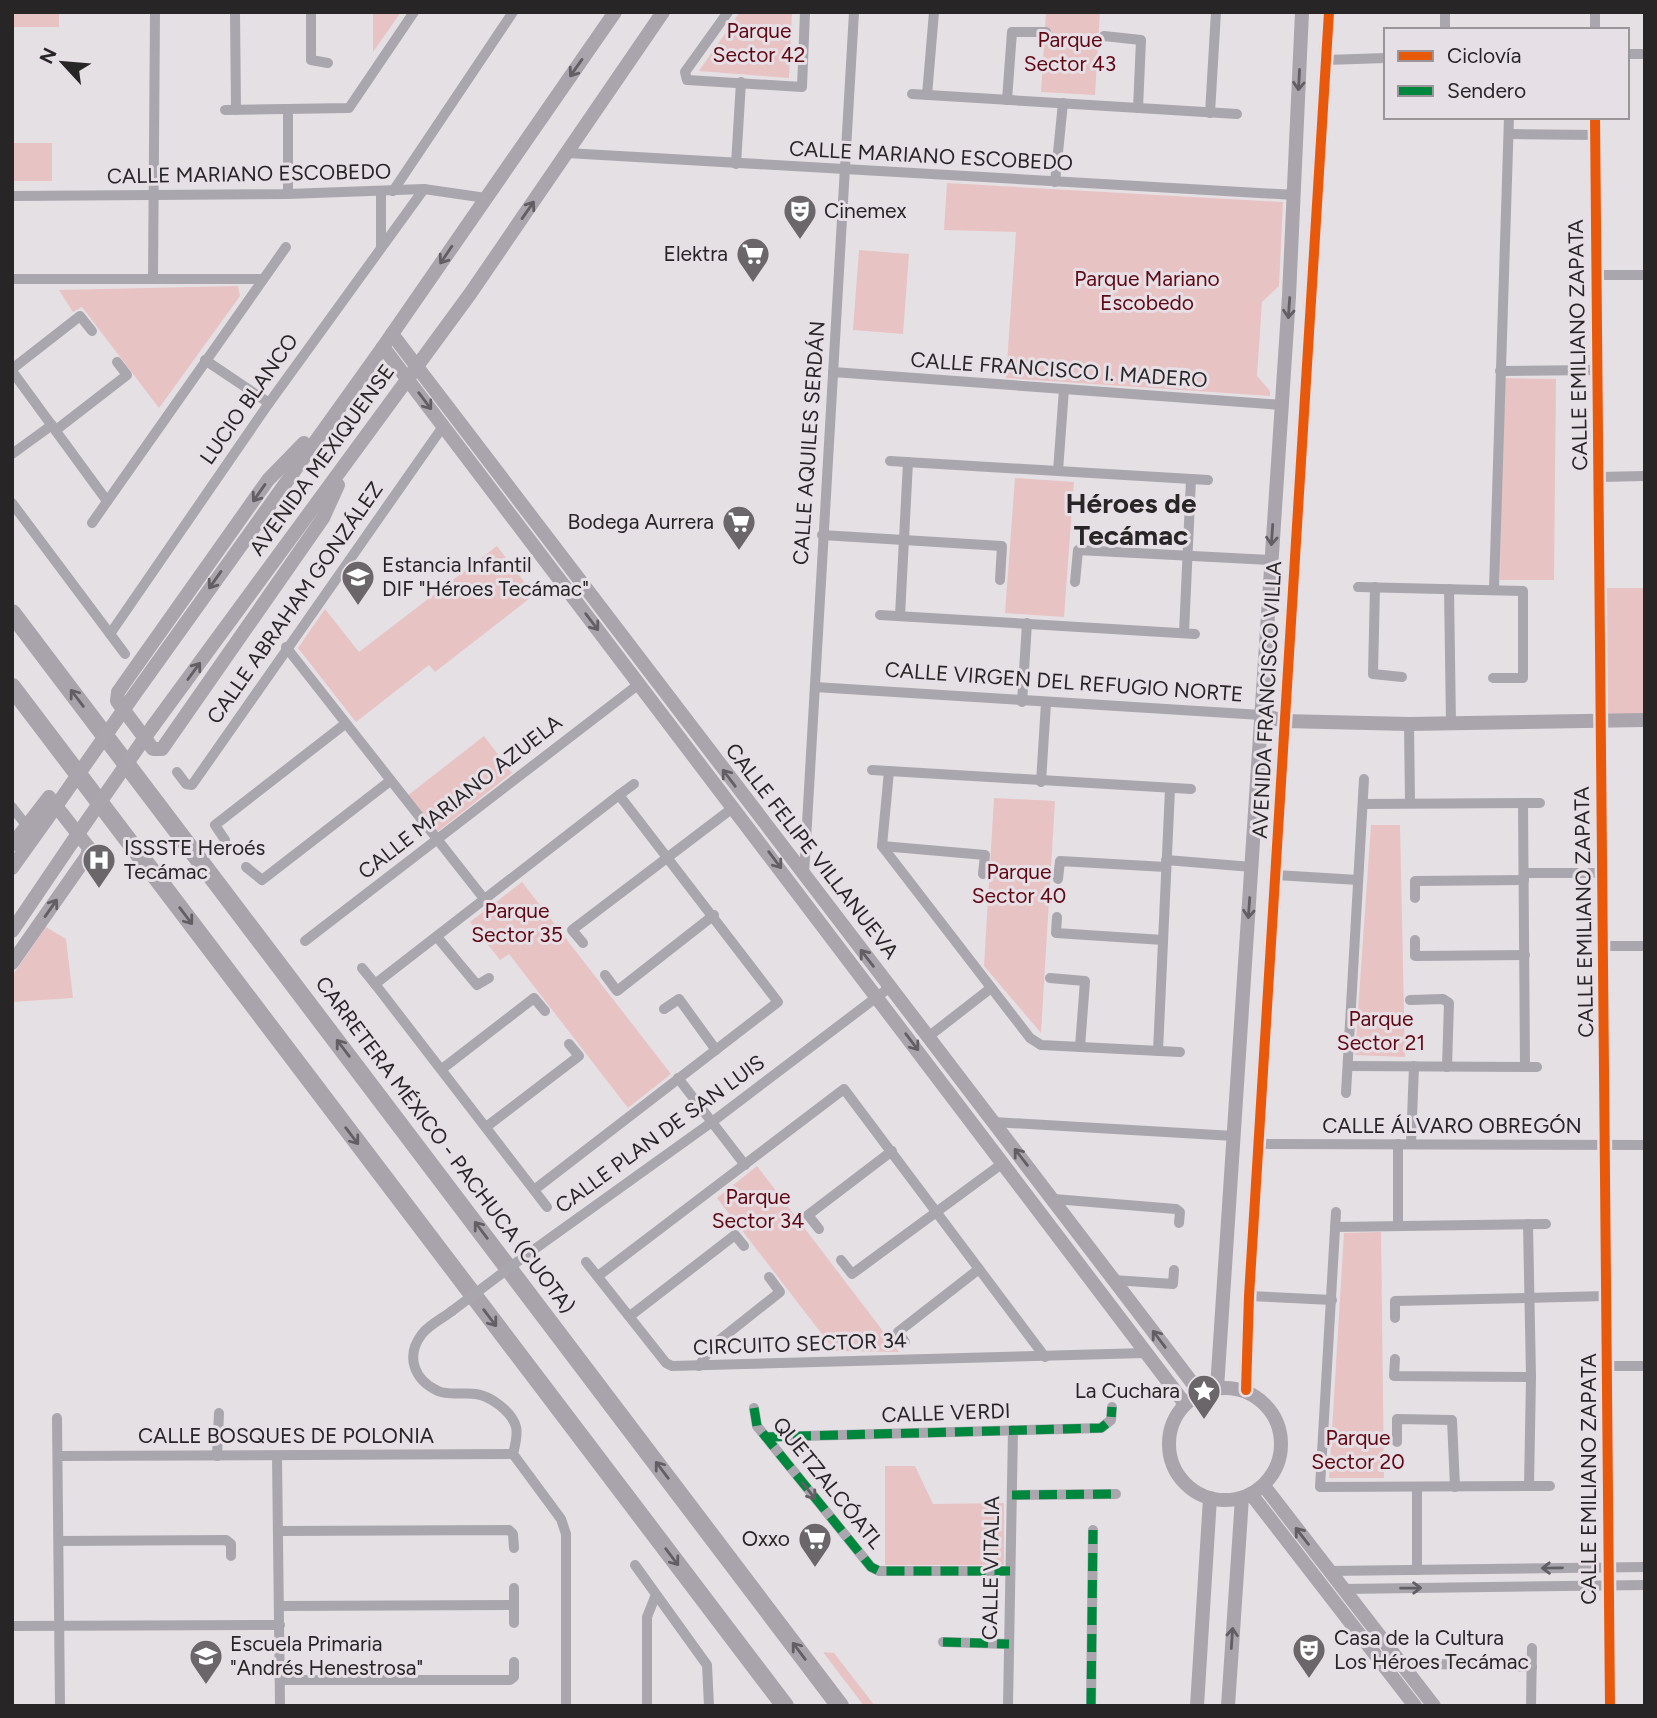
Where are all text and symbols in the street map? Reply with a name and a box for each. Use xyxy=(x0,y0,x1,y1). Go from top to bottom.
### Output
park label: Parque Sector 42 xyxy=(713,18,805,67)
park label: Parque Sector 43 xyxy=(1024,27,1116,76)
north arrow xyxy=(28,28,98,98)
legend xyxy=(1384,28,1629,119)
text: Ciclovía xyxy=(1447,43,1521,68)
text: N xyxy=(35,44,62,67)
one-way arrow xyxy=(569,58,583,77)
one-way arrow xyxy=(1292,69,1305,91)
text: Sendero xyxy=(1447,78,1526,103)
street label: CALLE MARIANO ESCOBEDO xyxy=(788,136,1074,175)
street label: CALLE MARIANO ESCOBEDO xyxy=(107,159,391,188)
theatre icon: Cinemex xyxy=(781,192,819,241)
place label: Cinemex xyxy=(824,198,906,223)
one-way arrow xyxy=(521,201,535,220)
street label: CALLE EMILIANO ZAPATA xyxy=(1563,219,1592,471)
supermarket icon: Elektra xyxy=(734,235,772,284)
place label: Elektra xyxy=(664,241,728,266)
one-way arrow xyxy=(439,245,453,264)
park label: Parque Mariano Escobedo xyxy=(1074,266,1220,315)
one-way arrow xyxy=(1282,296,1295,319)
street label: CALLE AQUILES SERDÁN xyxy=(787,320,830,566)
street label: LUCIO BLANCO xyxy=(194,329,303,469)
street label: CALLE FRANCISCO I. MADERO xyxy=(910,347,1208,392)
street label: AVENIDA MEXIQUENSE xyxy=(244,359,399,560)
one-way arrow xyxy=(418,391,433,410)
street label: CALLE ABRAHAM GONZÁLEZ xyxy=(201,477,388,728)
one-way arrow xyxy=(252,483,266,502)
district label: Héroes de Tecámac xyxy=(1066,486,1196,552)
supermarket icon: Bodega Aurrera xyxy=(720,503,758,552)
place label: Bodega Aurrera xyxy=(568,509,714,534)
one-way arrow xyxy=(1265,523,1278,545)
place label: Estancia Infantil DIF "Héroes Tecámac" xyxy=(382,552,589,601)
school or university icon: Estancia Infantil DIF "Héroes Tecámac" xyxy=(339,558,377,607)
street label: AVENIDA FRANCISCO VILLA xyxy=(1247,561,1286,839)
one-way arrow xyxy=(208,570,222,589)
one-way arrow xyxy=(584,612,599,630)
street label: CALLE VIRGEN DEL REFUGIO NORTE xyxy=(884,657,1244,707)
one-way arrow xyxy=(186,662,201,680)
one-way arrow xyxy=(69,689,84,708)
street label: CALLE MARIANO AZUELA xyxy=(353,709,567,884)
street label: CALLE FELIPE VILLANUEVA xyxy=(720,738,904,963)
one-way arrow xyxy=(721,769,736,787)
street label: CALLE EMILIANO ZAPATA xyxy=(1569,786,1598,1038)
place label: ISSSTE Heroés Tecámac xyxy=(124,835,265,884)
hospital icon: ISSSTE Heroés Tecámac xyxy=(80,841,118,890)
one-way arrow xyxy=(767,851,782,870)
park label: Parque Sector 40 xyxy=(972,859,1066,908)
one-way arrow xyxy=(1242,897,1255,919)
park label: Parque Sector 35 xyxy=(471,898,563,947)
one-way arrow xyxy=(44,899,58,918)
one-way arrow xyxy=(178,906,193,925)
one-way arrow xyxy=(860,949,875,968)
street label: CARRETERA MÉXICO - PACHUCA (CUOTA) xyxy=(310,971,580,1318)
park label: Parque Sector 21 xyxy=(1337,1006,1425,1055)
one-way arrow xyxy=(904,1032,919,1051)
one-way arrow xyxy=(336,1040,351,1058)
street label: CALLE PLAN DE SAN LUIS xyxy=(550,1049,769,1218)
street label: CALLE ÁLVARO OBREGÓN xyxy=(1322,1113,1582,1138)
one-way arrow xyxy=(345,1127,360,1145)
one-way arrow xyxy=(1014,1149,1029,1167)
park label: Parque Sector 34 xyxy=(712,1184,804,1233)
one-way arrow xyxy=(473,1221,488,1239)
one-way arrow xyxy=(482,1308,497,1327)
street label: CIRCUITO SECTOR 34 xyxy=(693,1327,907,1360)
one-way arrow xyxy=(1151,1330,1166,1349)
street label: CALLE EMILIANO ZAPATA xyxy=(1576,1353,1601,1605)
place icon: La Cuchara xyxy=(1185,1372,1223,1421)
place label: La Cuchara xyxy=(1075,1378,1180,1403)
street label: CALLE VERDI xyxy=(881,1398,1011,1427)
street label: QUETZALCÓATL xyxy=(768,1412,889,1553)
street label: CALLE BOSQUES DE POLONIA xyxy=(138,1423,434,1448)
park label: Parque Sector 20 xyxy=(1311,1425,1405,1474)
one-way arrow xyxy=(655,1461,670,1479)
one-way arrow xyxy=(801,1481,816,1499)
street label: CALLE VITALIA xyxy=(977,1496,1004,1640)
supermarket icon: Oxxo xyxy=(796,1520,834,1569)
place label: Oxxo xyxy=(742,1526,790,1551)
one-way arrow xyxy=(1294,1527,1309,1545)
one-way arrow xyxy=(664,1548,679,1566)
one-way arrow xyxy=(1541,1561,1564,1575)
one-way arrow xyxy=(1399,1581,1422,1595)
place label: Casa de la Cultura Los Héroes Tecámac xyxy=(1334,1625,1529,1674)
one-way arrow xyxy=(1226,1626,1239,1649)
place label: Escuela Primaria "Andrés Henestrosa" xyxy=(230,1631,423,1680)
theatre icon: Casa de la Cultura Los Héroes Tecámac xyxy=(1290,1631,1328,1680)
school or university icon: Escuela Primaria "Andrés Henestrosa" xyxy=(187,1637,225,1686)
one-way arrow xyxy=(792,1642,807,1661)

